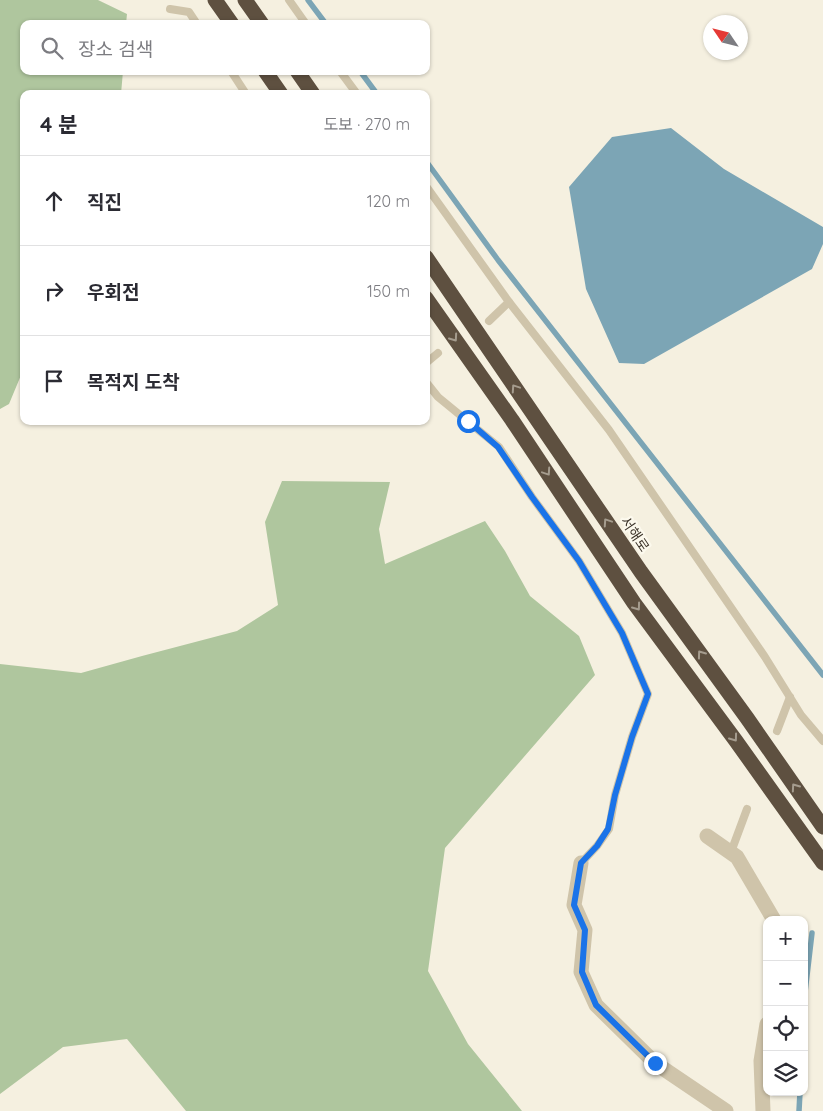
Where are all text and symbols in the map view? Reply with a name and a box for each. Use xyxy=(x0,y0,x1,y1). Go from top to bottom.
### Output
north arrow xyxy=(703,15,748,60)
search box xyxy=(20,20,430,75)
icon: search xyxy=(38,34,66,62)
text: 장소 검색 xyxy=(78,37,153,61)
text: 4 분 xyxy=(40,111,78,137)
text: 도보 · 270 m xyxy=(323,114,410,134)
icon: ahead xyxy=(40,187,68,215)
text: 직진 xyxy=(87,190,122,214)
text: 120 m xyxy=(367,191,410,211)
icon: right xyxy=(40,277,68,305)
text: 우회전 xyxy=(87,280,139,304)
text: 150 m xyxy=(367,281,410,301)
one-way arrow xyxy=(448,332,457,342)
icon: arrive xyxy=(40,367,68,395)
text: 목적지 도착 xyxy=(87,370,180,394)
one-way arrow xyxy=(512,384,521,393)
route start xyxy=(457,410,480,433)
one-way arrow xyxy=(541,466,550,476)
street label: 서해로 xyxy=(617,513,653,555)
one-way arrow xyxy=(604,518,613,528)
one-way arrow xyxy=(631,601,640,611)
one-way arrow xyxy=(698,650,707,660)
one-way arrow xyxy=(728,732,736,741)
one-way arrow xyxy=(792,783,801,792)
map controls xyxy=(763,916,808,1096)
button: + xyxy=(763,916,808,961)
button: − xyxy=(763,961,808,1006)
button: locate xyxy=(763,1006,808,1051)
button: layers xyxy=(763,1051,808,1096)
route end xyxy=(644,1052,667,1075)

